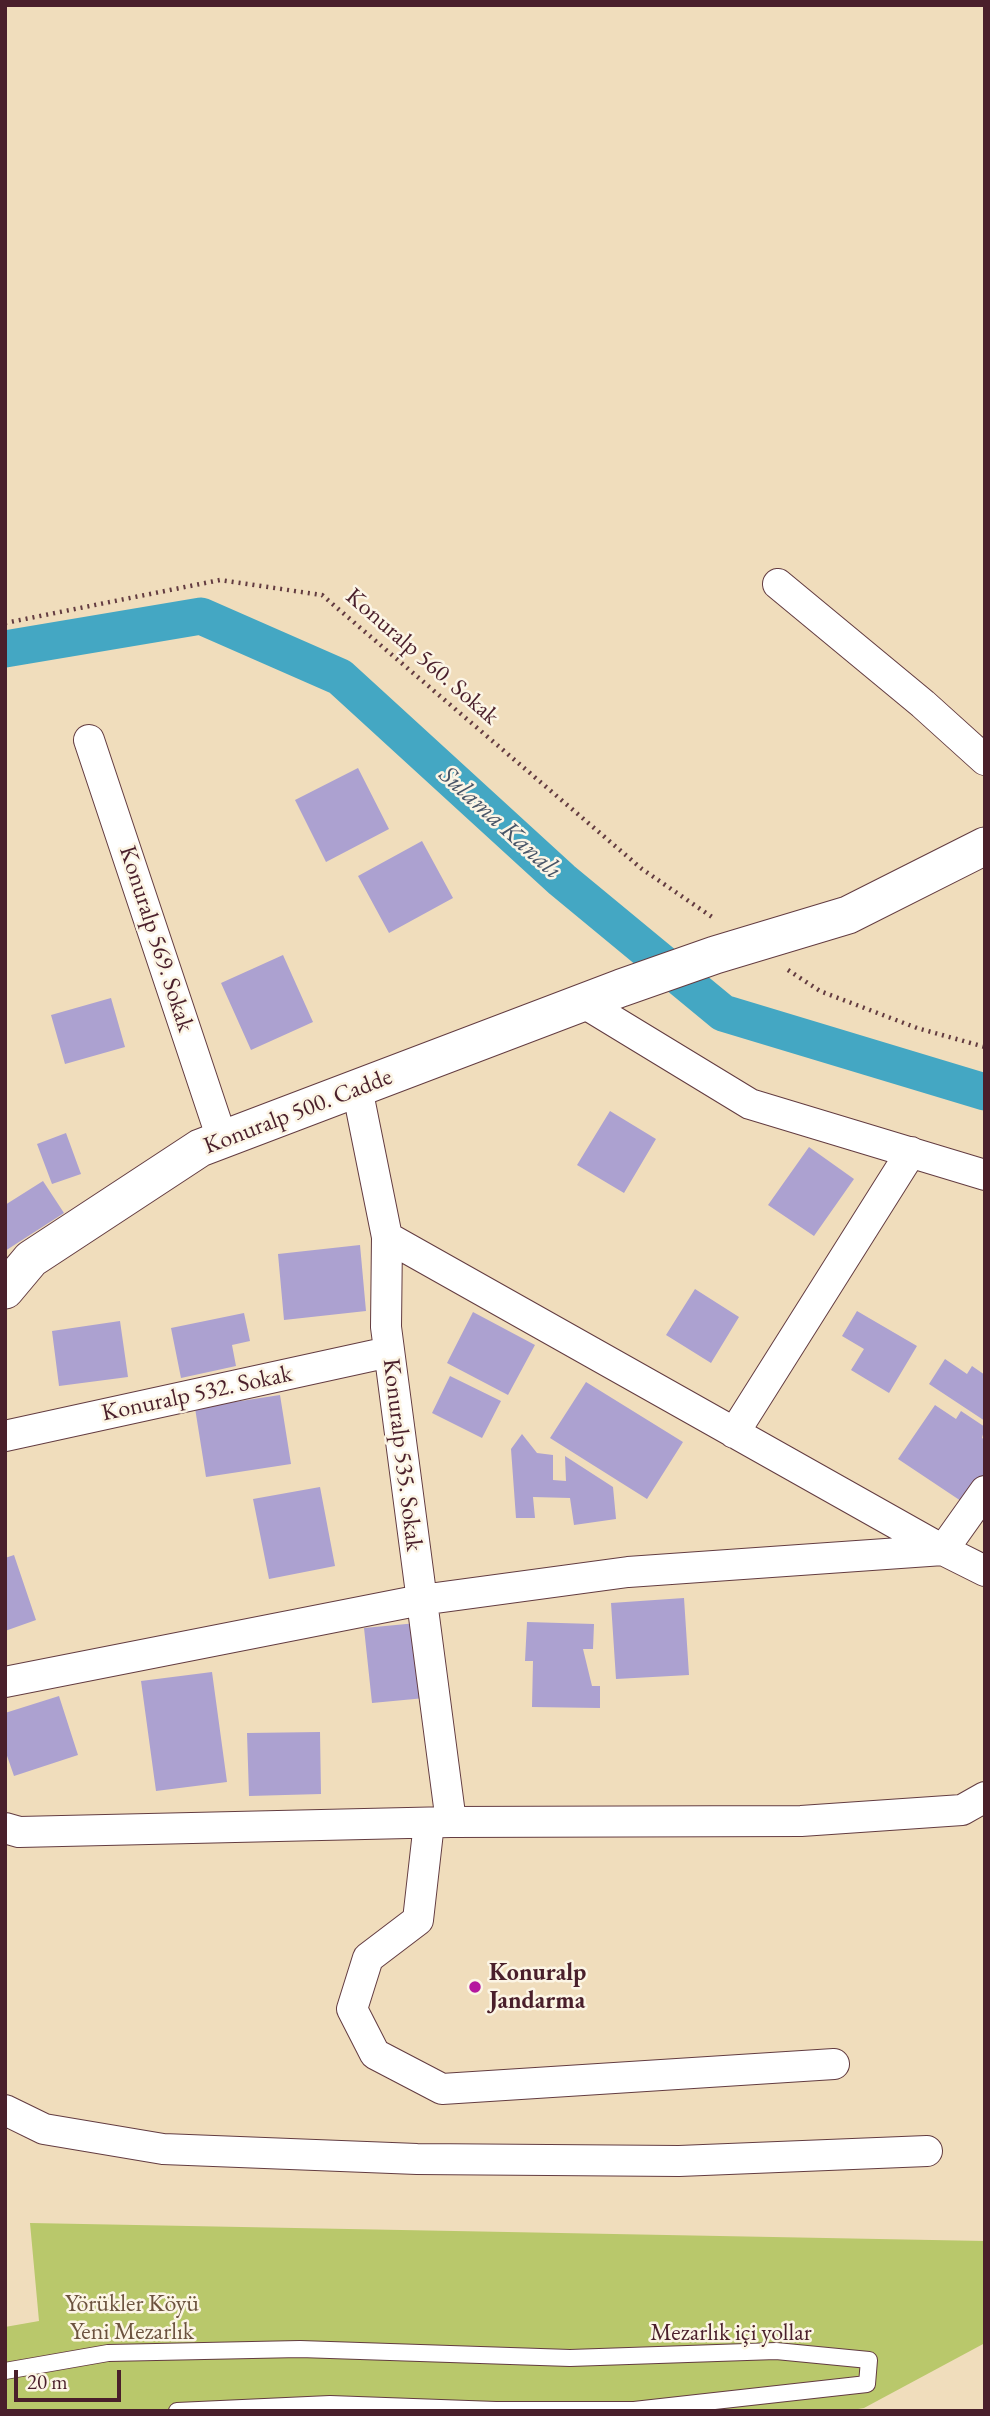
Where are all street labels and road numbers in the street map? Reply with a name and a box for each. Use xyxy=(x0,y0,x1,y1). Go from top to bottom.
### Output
street label: Konuralp 560. Sokak xyxy=(339,583,505,731)
street label: Konuralp 569. Sokak xyxy=(112,842,200,1036)
street label: Konuralp 500. Cadde xyxy=(200,1063,396,1161)
street label: Konuralp 535. Sokak xyxy=(376,1357,428,1553)
street label: Konuralp 532. Sokak xyxy=(99,1360,295,1428)
street label: Mezarlık içi yollar xyxy=(650,2319,812,2347)

